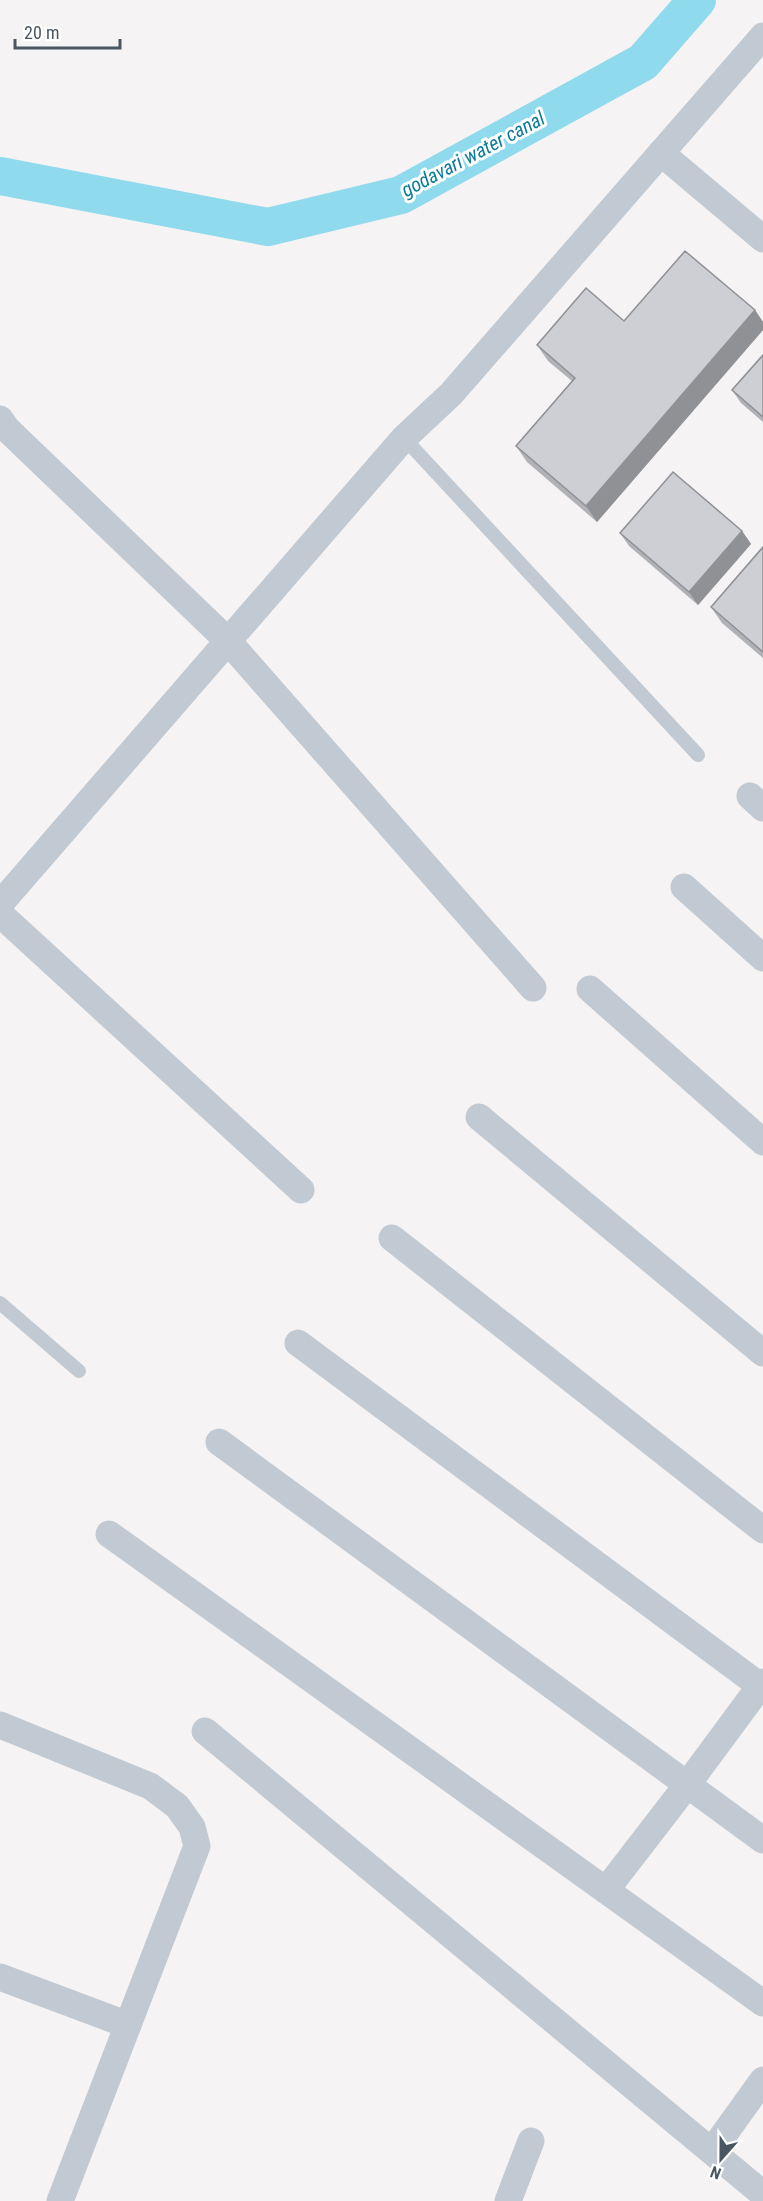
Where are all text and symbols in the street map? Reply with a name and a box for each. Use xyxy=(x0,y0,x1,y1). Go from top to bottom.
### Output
scale bar xyxy=(15,12,120,50)
text: 20 m xyxy=(24,22,59,43)
water label: godavari water canal xyxy=(397,106,549,202)
north arrow xyxy=(691,2129,751,2189)
text: N xyxy=(708,2162,724,2183)

